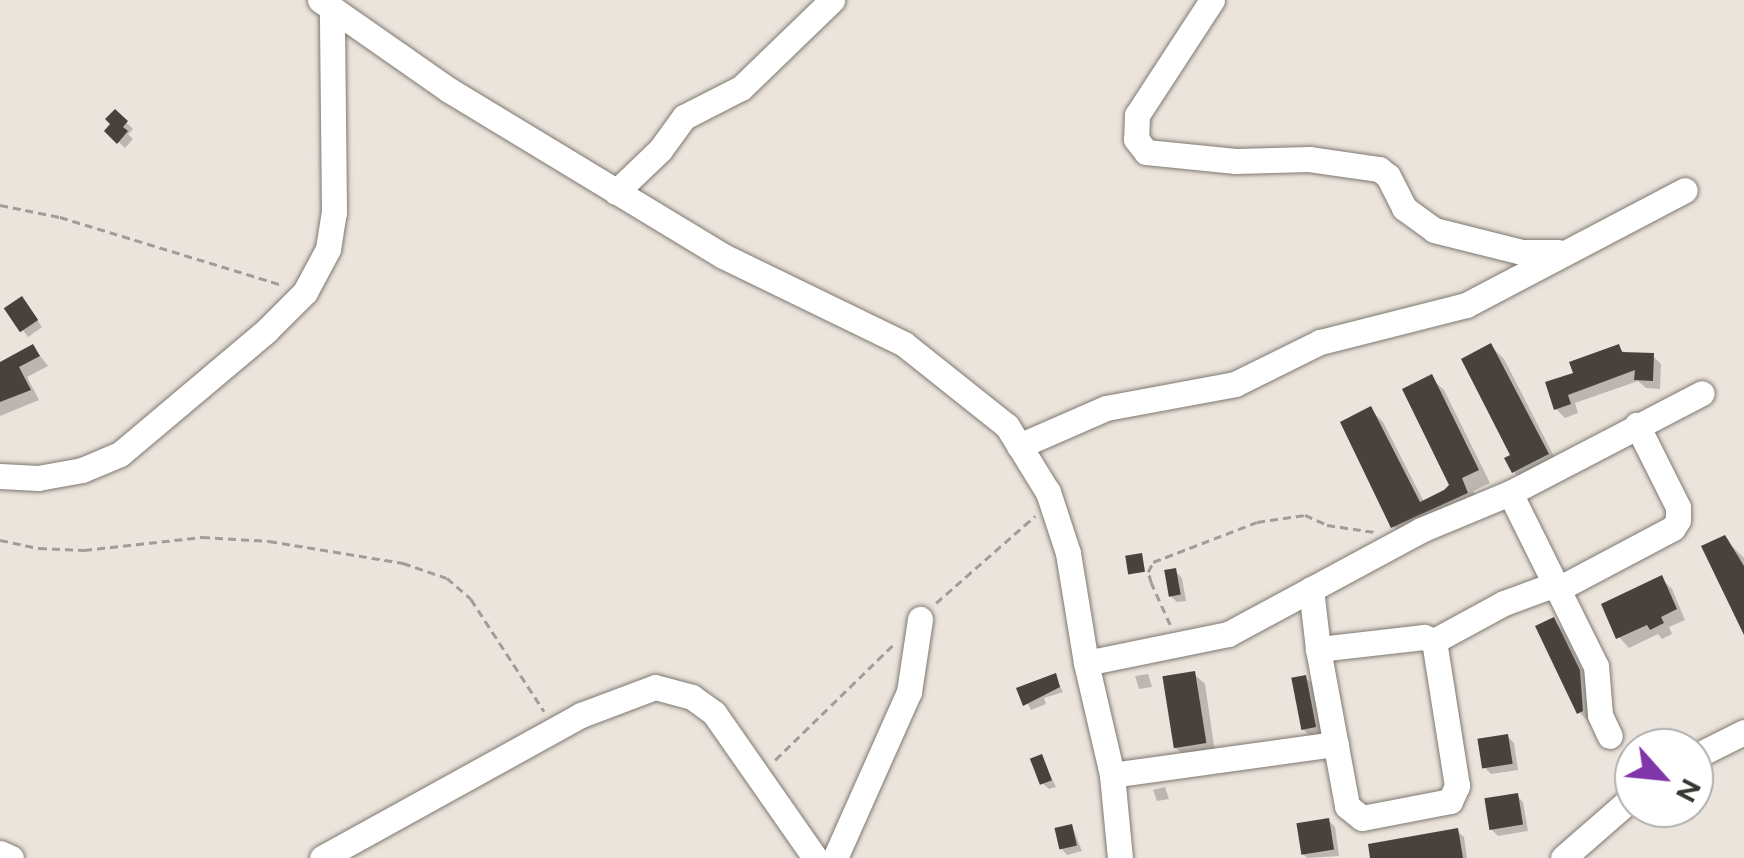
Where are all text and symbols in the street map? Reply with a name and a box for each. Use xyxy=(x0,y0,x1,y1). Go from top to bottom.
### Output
north arrow xyxy=(1614,728,1714,828)
text: N xyxy=(1669,773,1709,808)

